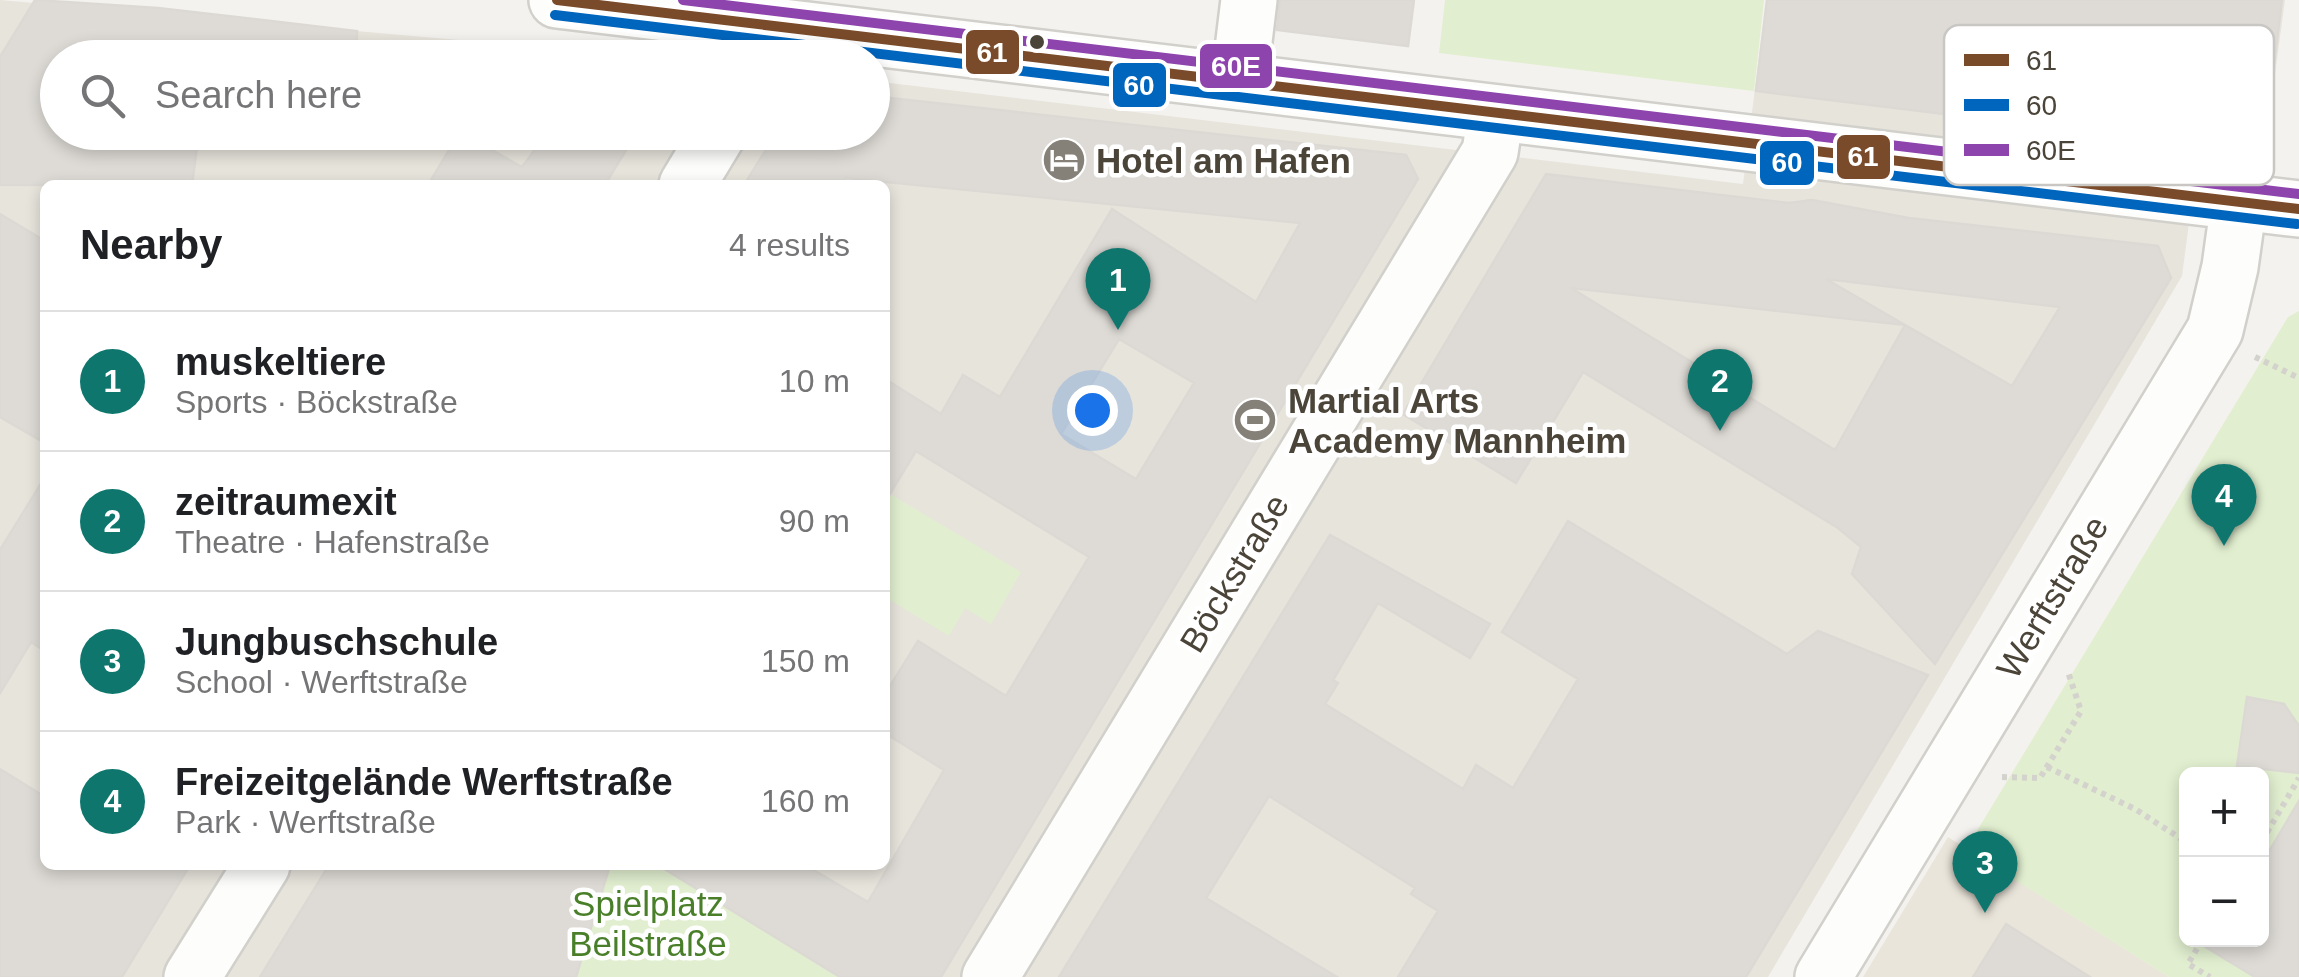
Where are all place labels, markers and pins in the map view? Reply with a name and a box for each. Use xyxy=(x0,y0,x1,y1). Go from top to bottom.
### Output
unlabelled marker xyxy=(1027,32,1047,52)
hotel icon: Hotel am Hafen xyxy=(1041,137,1087,183)
place label: Hotel am Hafen xyxy=(1096,141,1351,180)
pin: 1 xyxy=(1086,248,1150,330)
pin: 2 xyxy=(1688,348,1752,431)
place label: Martial Arts Academy Mannheim xyxy=(1288,381,1626,460)
sports icon: Martial Arts Academy Mannheim xyxy=(1232,397,1278,443)
pin: 4 xyxy=(2192,464,2256,546)
pin: 3 xyxy=(1952,830,2018,913)

